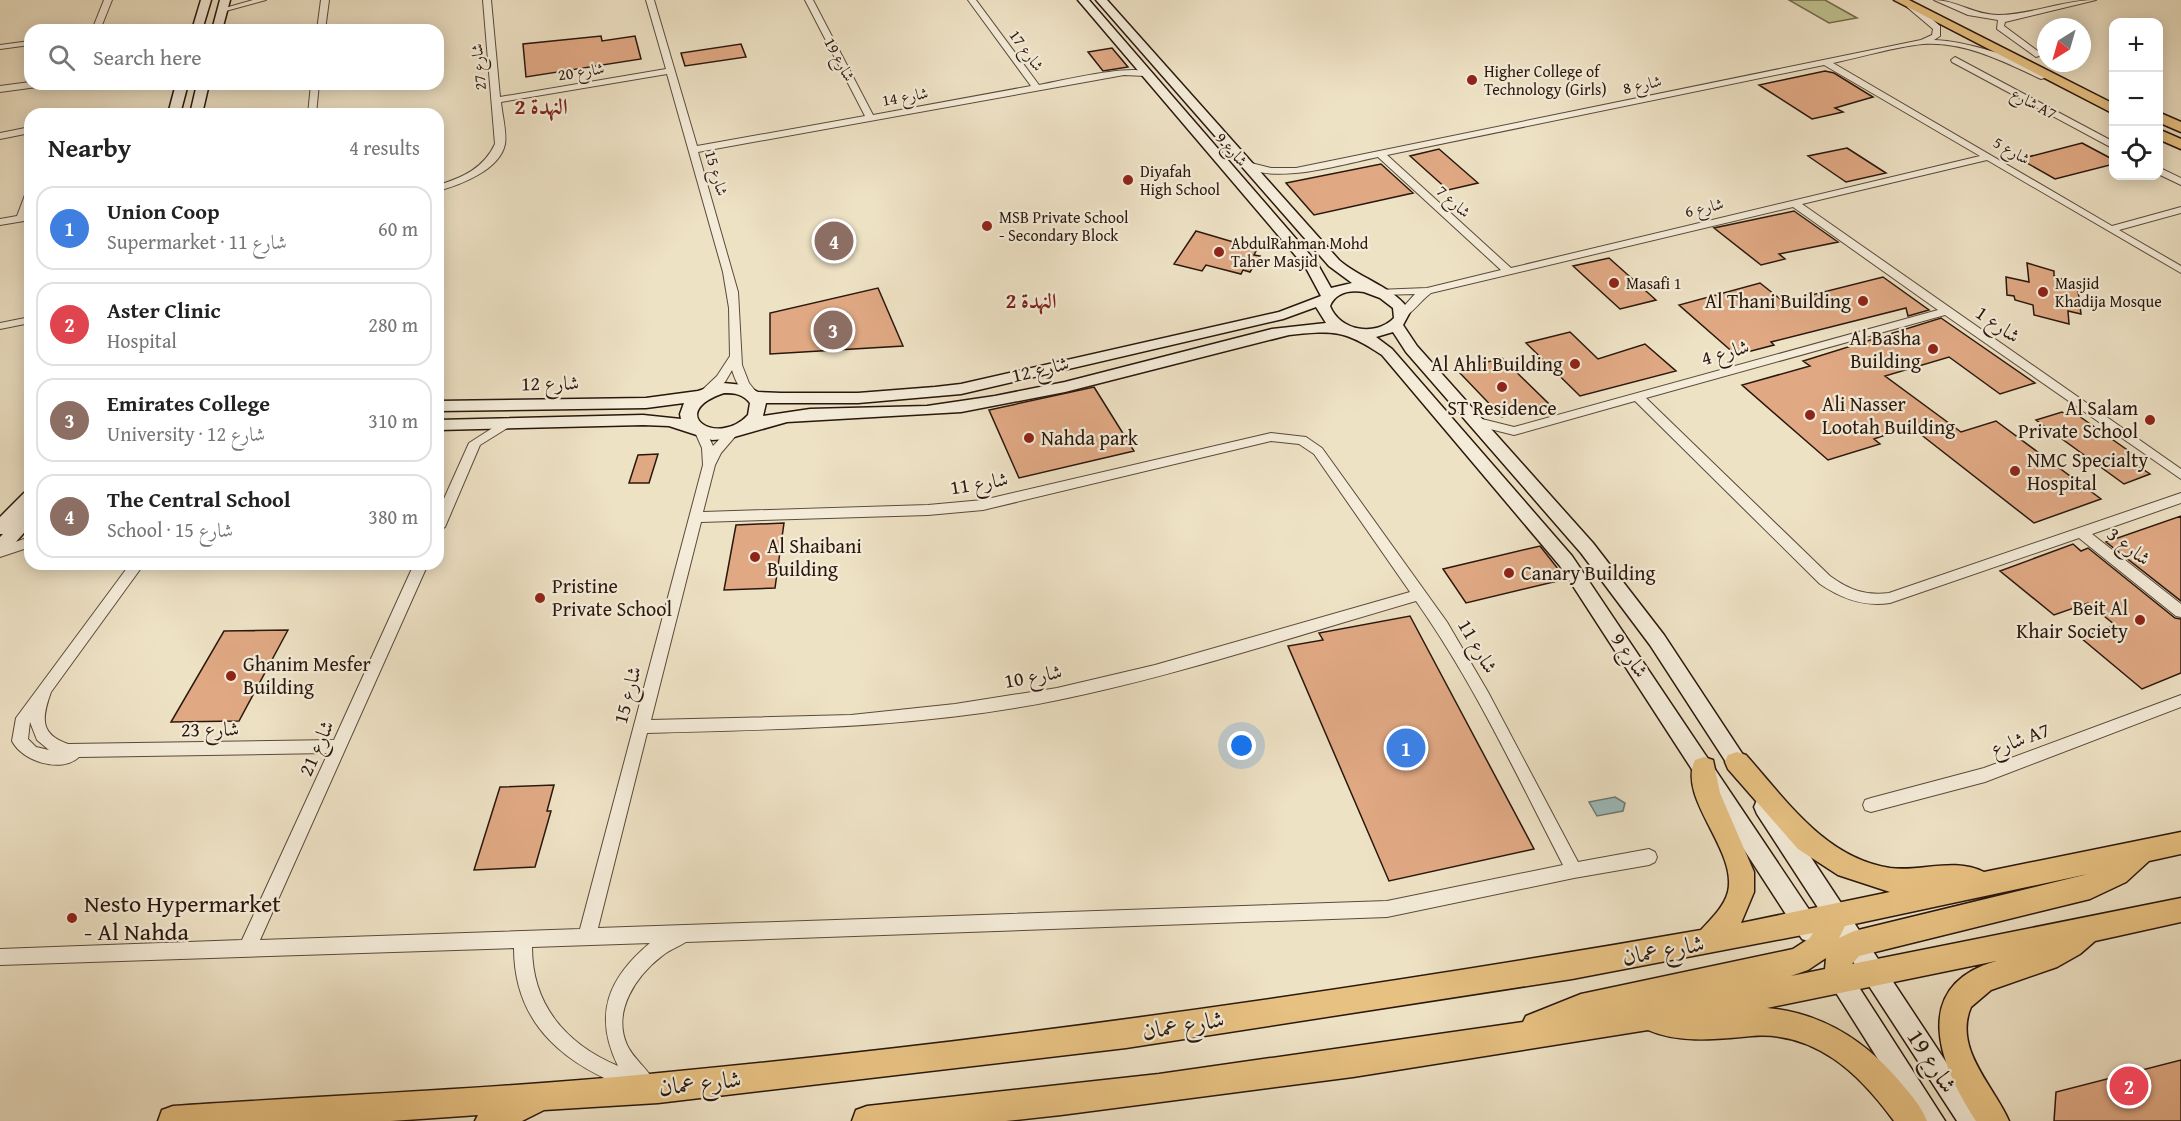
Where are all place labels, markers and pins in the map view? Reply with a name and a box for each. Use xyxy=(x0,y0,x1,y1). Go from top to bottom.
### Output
place label: Higher College of Technology (Girls) xyxy=(1484,59,1607,101)
marker: Higher College of Technology (Girls) xyxy=(1465,73,1479,87)
place label: Diyafah High School xyxy=(1140,159,1221,201)
marker: Diyafah High School xyxy=(1121,173,1135,187)
place label: MSB Private School - Secondary Block xyxy=(999,205,1129,247)
pin: 4 xyxy=(814,218,854,264)
marker: MSB Private School - Secondary Block xyxy=(980,219,994,233)
place label: AbdulRahman Mohd Taher Masjid xyxy=(1231,231,1369,273)
marker: AbdulRahman Mohd Taher Masjid xyxy=(1212,245,1226,259)
place label: Masafi 1 xyxy=(1626,271,1681,295)
place label: Masjid Khadija Mosque xyxy=(2055,271,2162,313)
marker: Masafi 1 xyxy=(1607,276,1621,290)
marker: Masjid Khadija Mosque xyxy=(2036,285,2050,299)
place label: Al Thani Building xyxy=(1705,286,1851,315)
marker: Al Thani Building xyxy=(1856,294,1870,308)
pin: 3 xyxy=(814,308,852,352)
place label: Al Basha Building xyxy=(1849,323,1922,375)
marker: Al Basha Building xyxy=(1926,342,1940,356)
place label: Al Ahli Building xyxy=(1431,349,1563,378)
marker: Al Ahli Building xyxy=(1568,357,1582,371)
marker: ST Residence xyxy=(1495,380,1509,394)
place label: Ali Nasser Lootah Building xyxy=(1822,389,1955,441)
place label: ST Residence xyxy=(1447,393,1557,422)
place label: Al Salam Private School xyxy=(2018,393,2139,445)
marker: Ali Nasser Lootah Building xyxy=(1803,408,1817,422)
marker: Al Salam Private School xyxy=(2143,413,2157,427)
place label: Nahda park xyxy=(1041,423,1139,452)
marker: Nahda park xyxy=(1022,431,1036,445)
place label: NMC Specialty Hospital xyxy=(2027,445,2148,497)
marker: NMC Specialty Hospital xyxy=(2008,464,2022,478)
place label: Al Shaibani Building xyxy=(767,531,862,583)
marker: Al Shaibani Building xyxy=(748,550,762,564)
place label: Canary Building xyxy=(1521,558,1656,587)
marker: Canary Building xyxy=(1502,566,1516,580)
place label: Pristine Private School xyxy=(552,571,672,623)
marker: Pristine Private School xyxy=(533,591,547,605)
place label: Beit Al Khair Society xyxy=(2016,593,2128,645)
marker: Beit Al Khair Society xyxy=(2133,613,2147,627)
place label: Ghanim Mesfer Building xyxy=(243,649,371,701)
marker: Ghanim Mesfer Building xyxy=(224,669,238,683)
pin: 1 xyxy=(1386,726,1426,771)
place label: Nesto Hypermarket - Al Nahda xyxy=(84,886,281,949)
marker: Nesto Hypermarket - Al Nahda xyxy=(65,911,79,925)
pin: 2 xyxy=(2110,1064,2148,1108)

